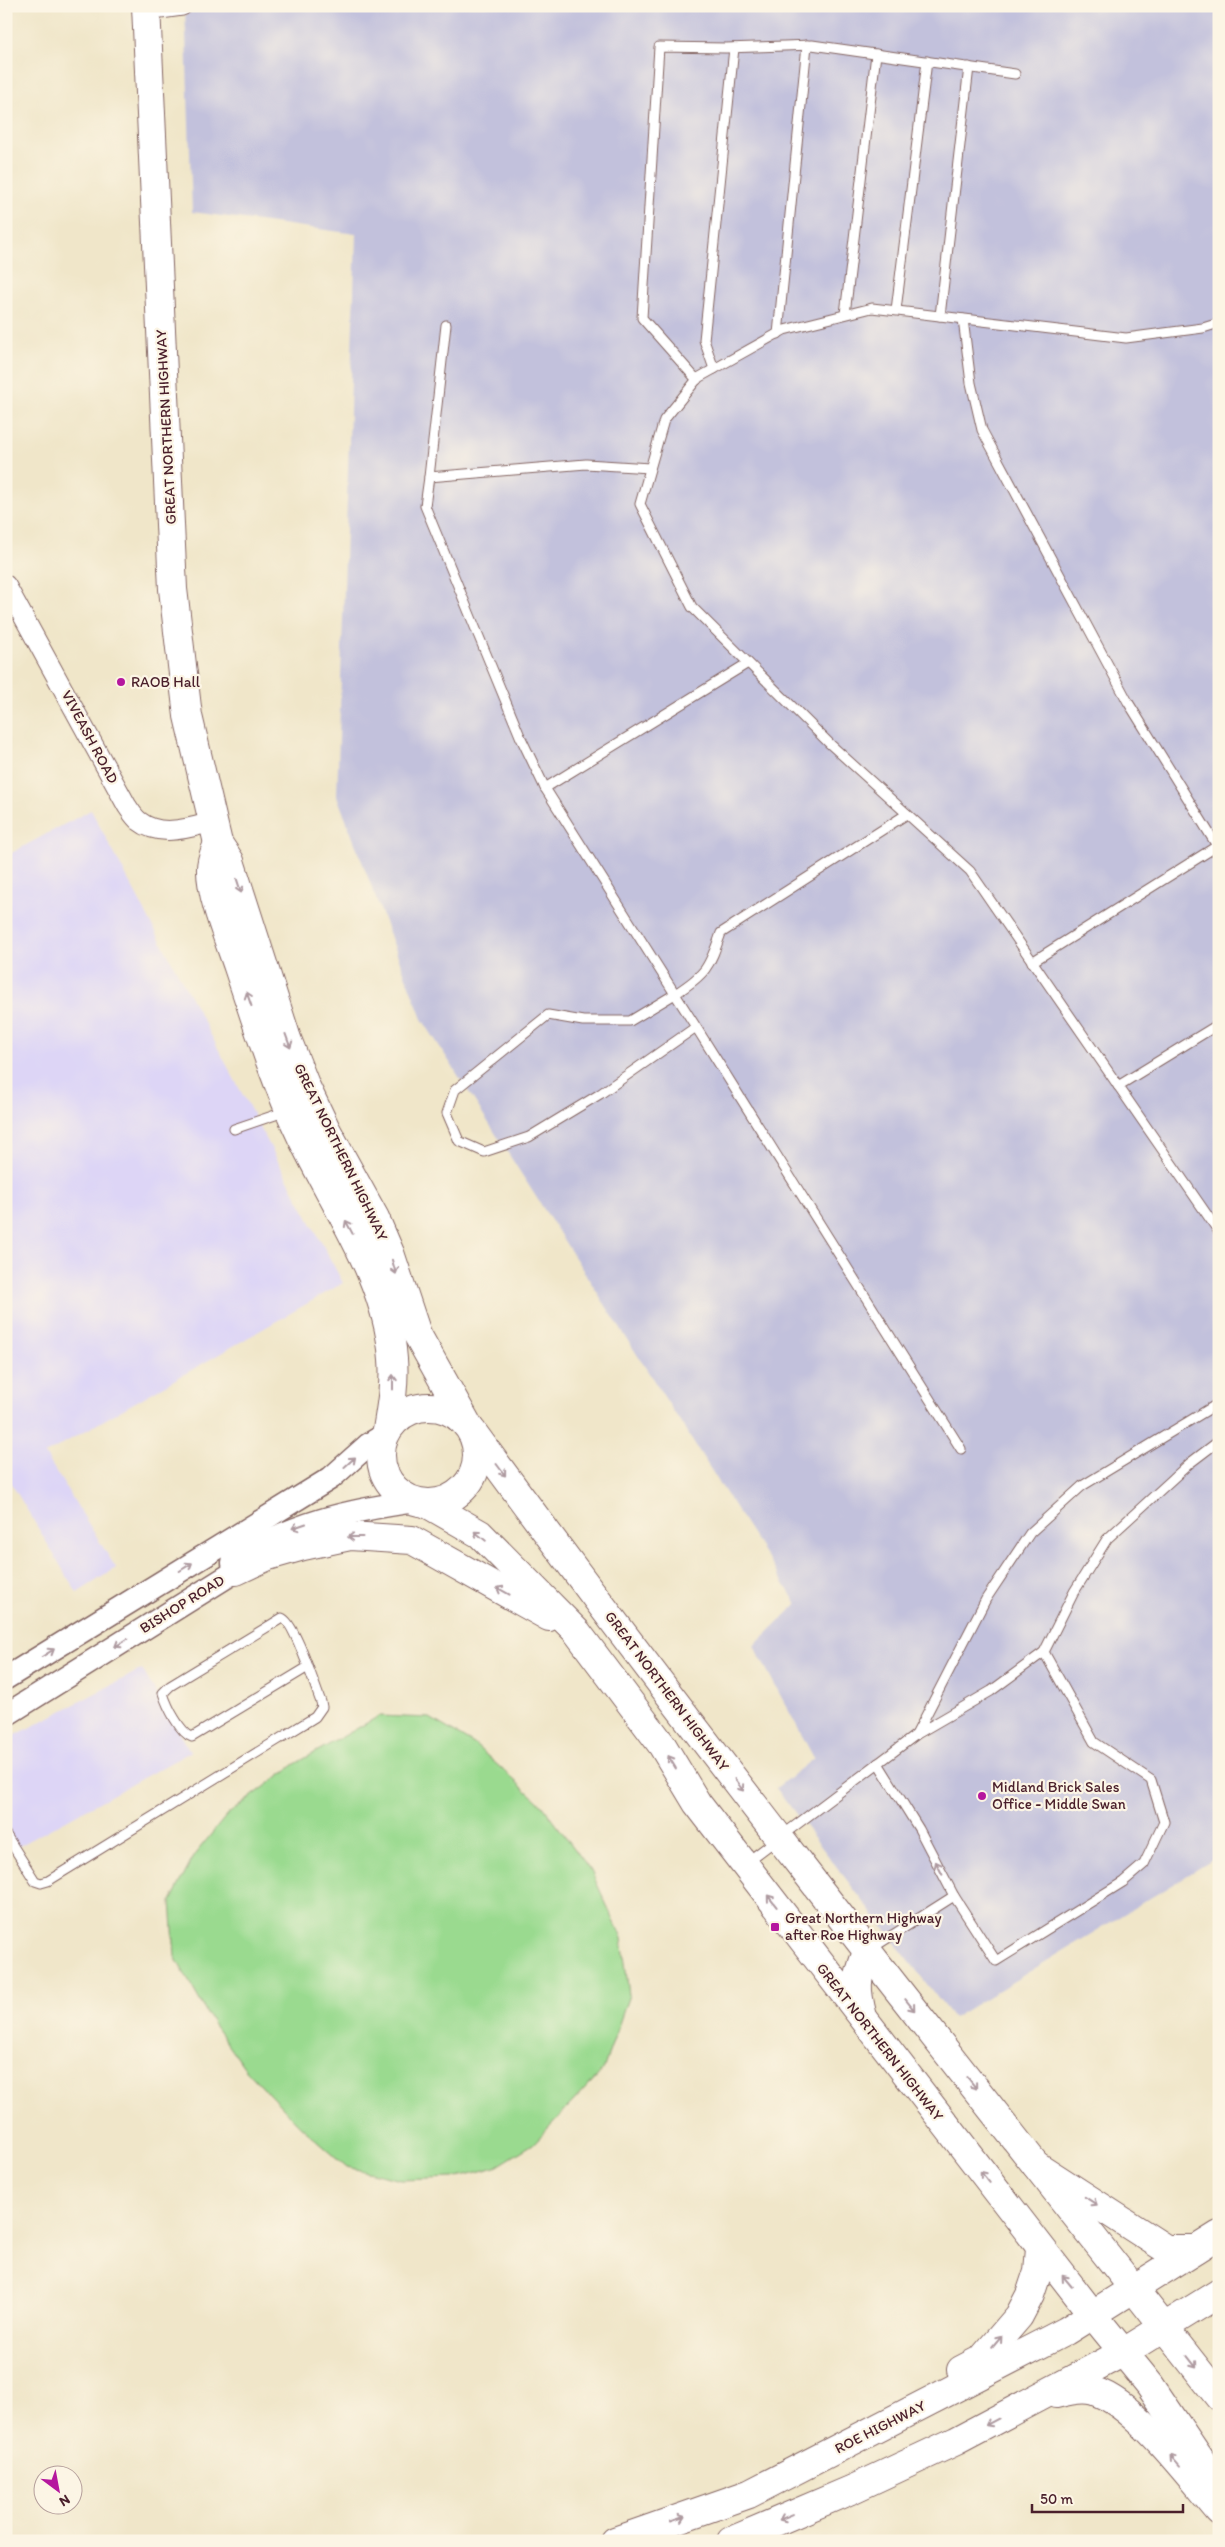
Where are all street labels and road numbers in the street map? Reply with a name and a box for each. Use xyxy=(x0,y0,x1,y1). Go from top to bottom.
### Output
street label: GREAT NORTHERN HIGHWAY xyxy=(152,328,180,525)
street label: VIVEASH ROAD xyxy=(58,687,122,787)
street label: GREAT NORTHERN HIGHWAY xyxy=(290,1060,392,1244)
street label: BISHOP ROAD xyxy=(136,1571,228,1637)
street label: GREAT NORTHERN HIGHWAY xyxy=(601,1608,733,1775)
street label: GREAT NORTHERN HIGHWAY xyxy=(813,1959,948,2125)
street label: ROE HIGHWAY xyxy=(832,2396,929,2458)

